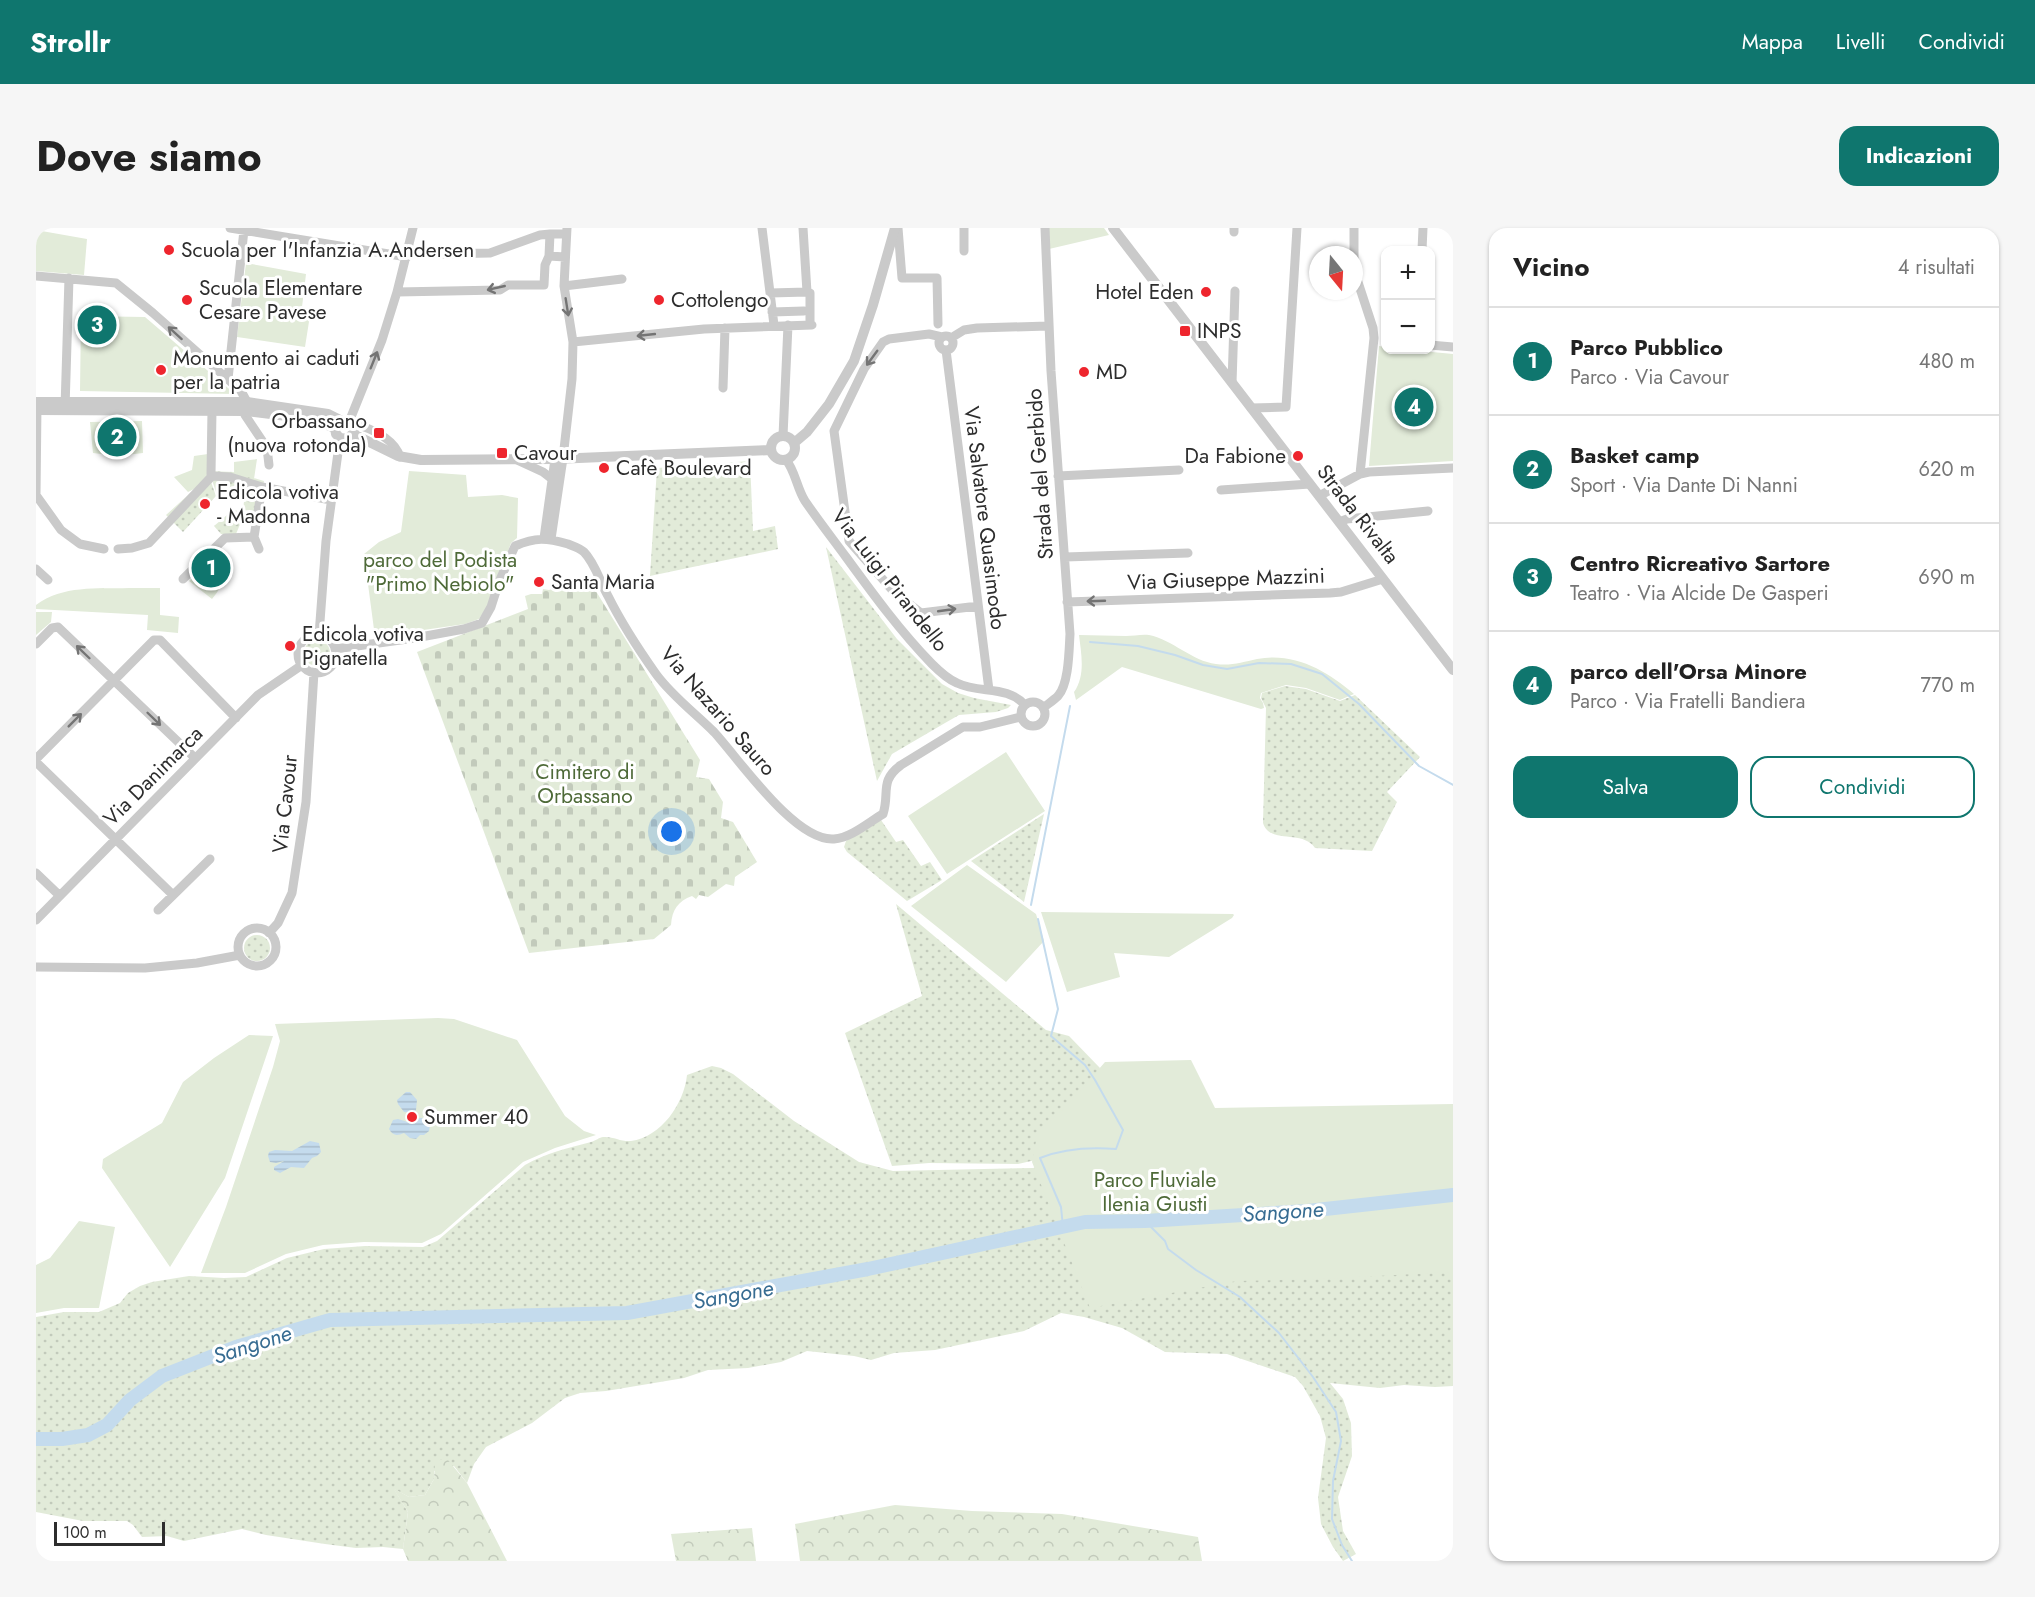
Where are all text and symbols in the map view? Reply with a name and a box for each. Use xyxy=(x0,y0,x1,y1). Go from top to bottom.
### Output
text: Strollr xyxy=(30,22,111,63)
text: Mappa xyxy=(1742,27,1803,57)
text: Livelli xyxy=(1836,27,1886,57)
text: Condividi xyxy=(1919,27,2005,57)
text: Dove siamo xyxy=(36,126,262,187)
button: Indicazioni xyxy=(1839,126,1999,186)
place label: Scuola per l'Infanzia A.Andersen xyxy=(181,235,474,265)
marker: Scuola per l'Infanzia A.Andersen xyxy=(162,243,176,257)
north arrow xyxy=(1309,246,1363,300)
map controls xyxy=(1381,246,1435,354)
button: + xyxy=(1381,246,1435,300)
text: Vicino xyxy=(1513,248,1590,286)
text: 4 risultati xyxy=(1898,253,1975,282)
place label: Scuola Elementare Cesare Pavese xyxy=(199,273,363,327)
place label: Hotel Eden xyxy=(1095,277,1194,307)
one-way arrow xyxy=(487,283,506,295)
place label: Cottolengo xyxy=(671,285,769,315)
marker: Hotel Eden xyxy=(1199,285,1213,299)
marker: Scuola Elementare Cesare Pavese xyxy=(180,293,194,307)
marker: Cottolengo xyxy=(652,293,666,307)
one-way arrow xyxy=(562,297,573,317)
button: − xyxy=(1381,300,1435,354)
pin: 3 xyxy=(78,302,116,348)
place label: INPS xyxy=(1197,316,1241,346)
marker: INPS xyxy=(1178,324,1192,338)
one-way arrow xyxy=(168,326,183,340)
one-way arrow xyxy=(636,330,656,341)
text: Parco Pubblico xyxy=(1570,331,1723,363)
place label: Monumento ai caduti per la patria xyxy=(173,343,360,397)
text: 1 xyxy=(1527,347,1538,376)
text: 480 m xyxy=(1919,347,1975,376)
one-way arrow xyxy=(865,349,878,365)
one-way arrow xyxy=(369,351,380,370)
place label: MD xyxy=(1096,357,1127,387)
marker: Monumento ai caduti per la patria xyxy=(154,363,168,377)
text: Parco · Via Cavour xyxy=(1570,363,1729,392)
marker: MD xyxy=(1077,365,1091,379)
pin: 4 xyxy=(1394,384,1434,429)
street label: Strada del Gerbido xyxy=(1019,388,1061,560)
street label: Via Salvatore Quasimodo xyxy=(956,405,1014,631)
place label: Orbassano (nuova rotonda) xyxy=(227,406,367,460)
pin: 2 xyxy=(98,414,136,460)
marker: Orbassano (nuova rotonda) xyxy=(372,426,386,440)
place label: Cavour xyxy=(514,438,578,468)
text: Basket camp xyxy=(1570,439,1699,471)
place label: Da Fabione xyxy=(1185,441,1286,471)
marker: Cavour xyxy=(495,446,509,460)
marker: Da Fabione xyxy=(1291,449,1305,463)
place label: Cafè Boulevard xyxy=(616,453,752,483)
text: 2 xyxy=(1526,455,1539,484)
text: 620 m xyxy=(1919,455,1975,484)
street label: Strada Rivalta xyxy=(1310,458,1406,570)
marker: Cafè Boulevard xyxy=(597,461,611,475)
text: Sport · Via Dante Di Nanni xyxy=(1570,471,1798,500)
place label: Edicola votiva - Madonna xyxy=(217,477,339,531)
marker: Edicola votiva - Madonna xyxy=(198,497,212,511)
street label: Via Luigi Pirandello xyxy=(825,502,955,658)
park label: parco del Podista "Primo Nebiolo" xyxy=(363,545,517,599)
pin: 1 xyxy=(192,546,231,590)
text: Centro Ricreativo Sartore xyxy=(1570,547,1830,579)
street label: Via Giuseppe Mazzini xyxy=(1127,561,1325,597)
text: 3 xyxy=(1526,563,1539,592)
text: 690 m xyxy=(1918,563,1975,592)
place label: Santa Maria xyxy=(551,567,655,597)
marker: Santa Maria xyxy=(532,575,546,589)
text: Teatro · Via Alcide De Gasperi xyxy=(1570,579,1829,608)
one-way arrow xyxy=(1087,595,1107,607)
one-way arrow xyxy=(937,605,957,616)
place label: Edicola votiva Pignatella xyxy=(302,619,424,673)
marker: Edicola votiva Pignatella xyxy=(283,639,297,653)
street label: Via Nazario Sauro xyxy=(653,640,783,782)
one-way arrow xyxy=(76,645,91,659)
text: parco dell'Orsa Minore xyxy=(1570,655,1807,687)
text: 4 xyxy=(1526,671,1539,700)
text: 770 m xyxy=(1920,671,1975,700)
text: Parco · Via Fratelli Bandiera xyxy=(1570,687,1805,716)
one-way arrow xyxy=(67,712,82,727)
one-way arrow xyxy=(147,712,162,727)
street label: Via Danimarca xyxy=(96,719,210,833)
street label: Via Cavour xyxy=(265,753,305,855)
button: Salva xyxy=(1513,756,1738,818)
button: Condividi xyxy=(1750,756,1975,818)
park label: Cimitero di Orbassano xyxy=(535,757,635,811)
your location xyxy=(657,817,686,846)
place label: Summer 40 xyxy=(424,1102,528,1132)
marker: Summer 40 xyxy=(405,1110,419,1124)
park label: Parco Fluviale Ilenia Giusti xyxy=(1094,1165,1216,1219)
water label: Sangone xyxy=(1241,1192,1325,1230)
water label: Sangone xyxy=(690,1271,776,1317)
water label: Sangone xyxy=(208,1316,296,1372)
scale bar xyxy=(54,1519,165,1546)
text: 100 m xyxy=(63,1521,107,1544)

